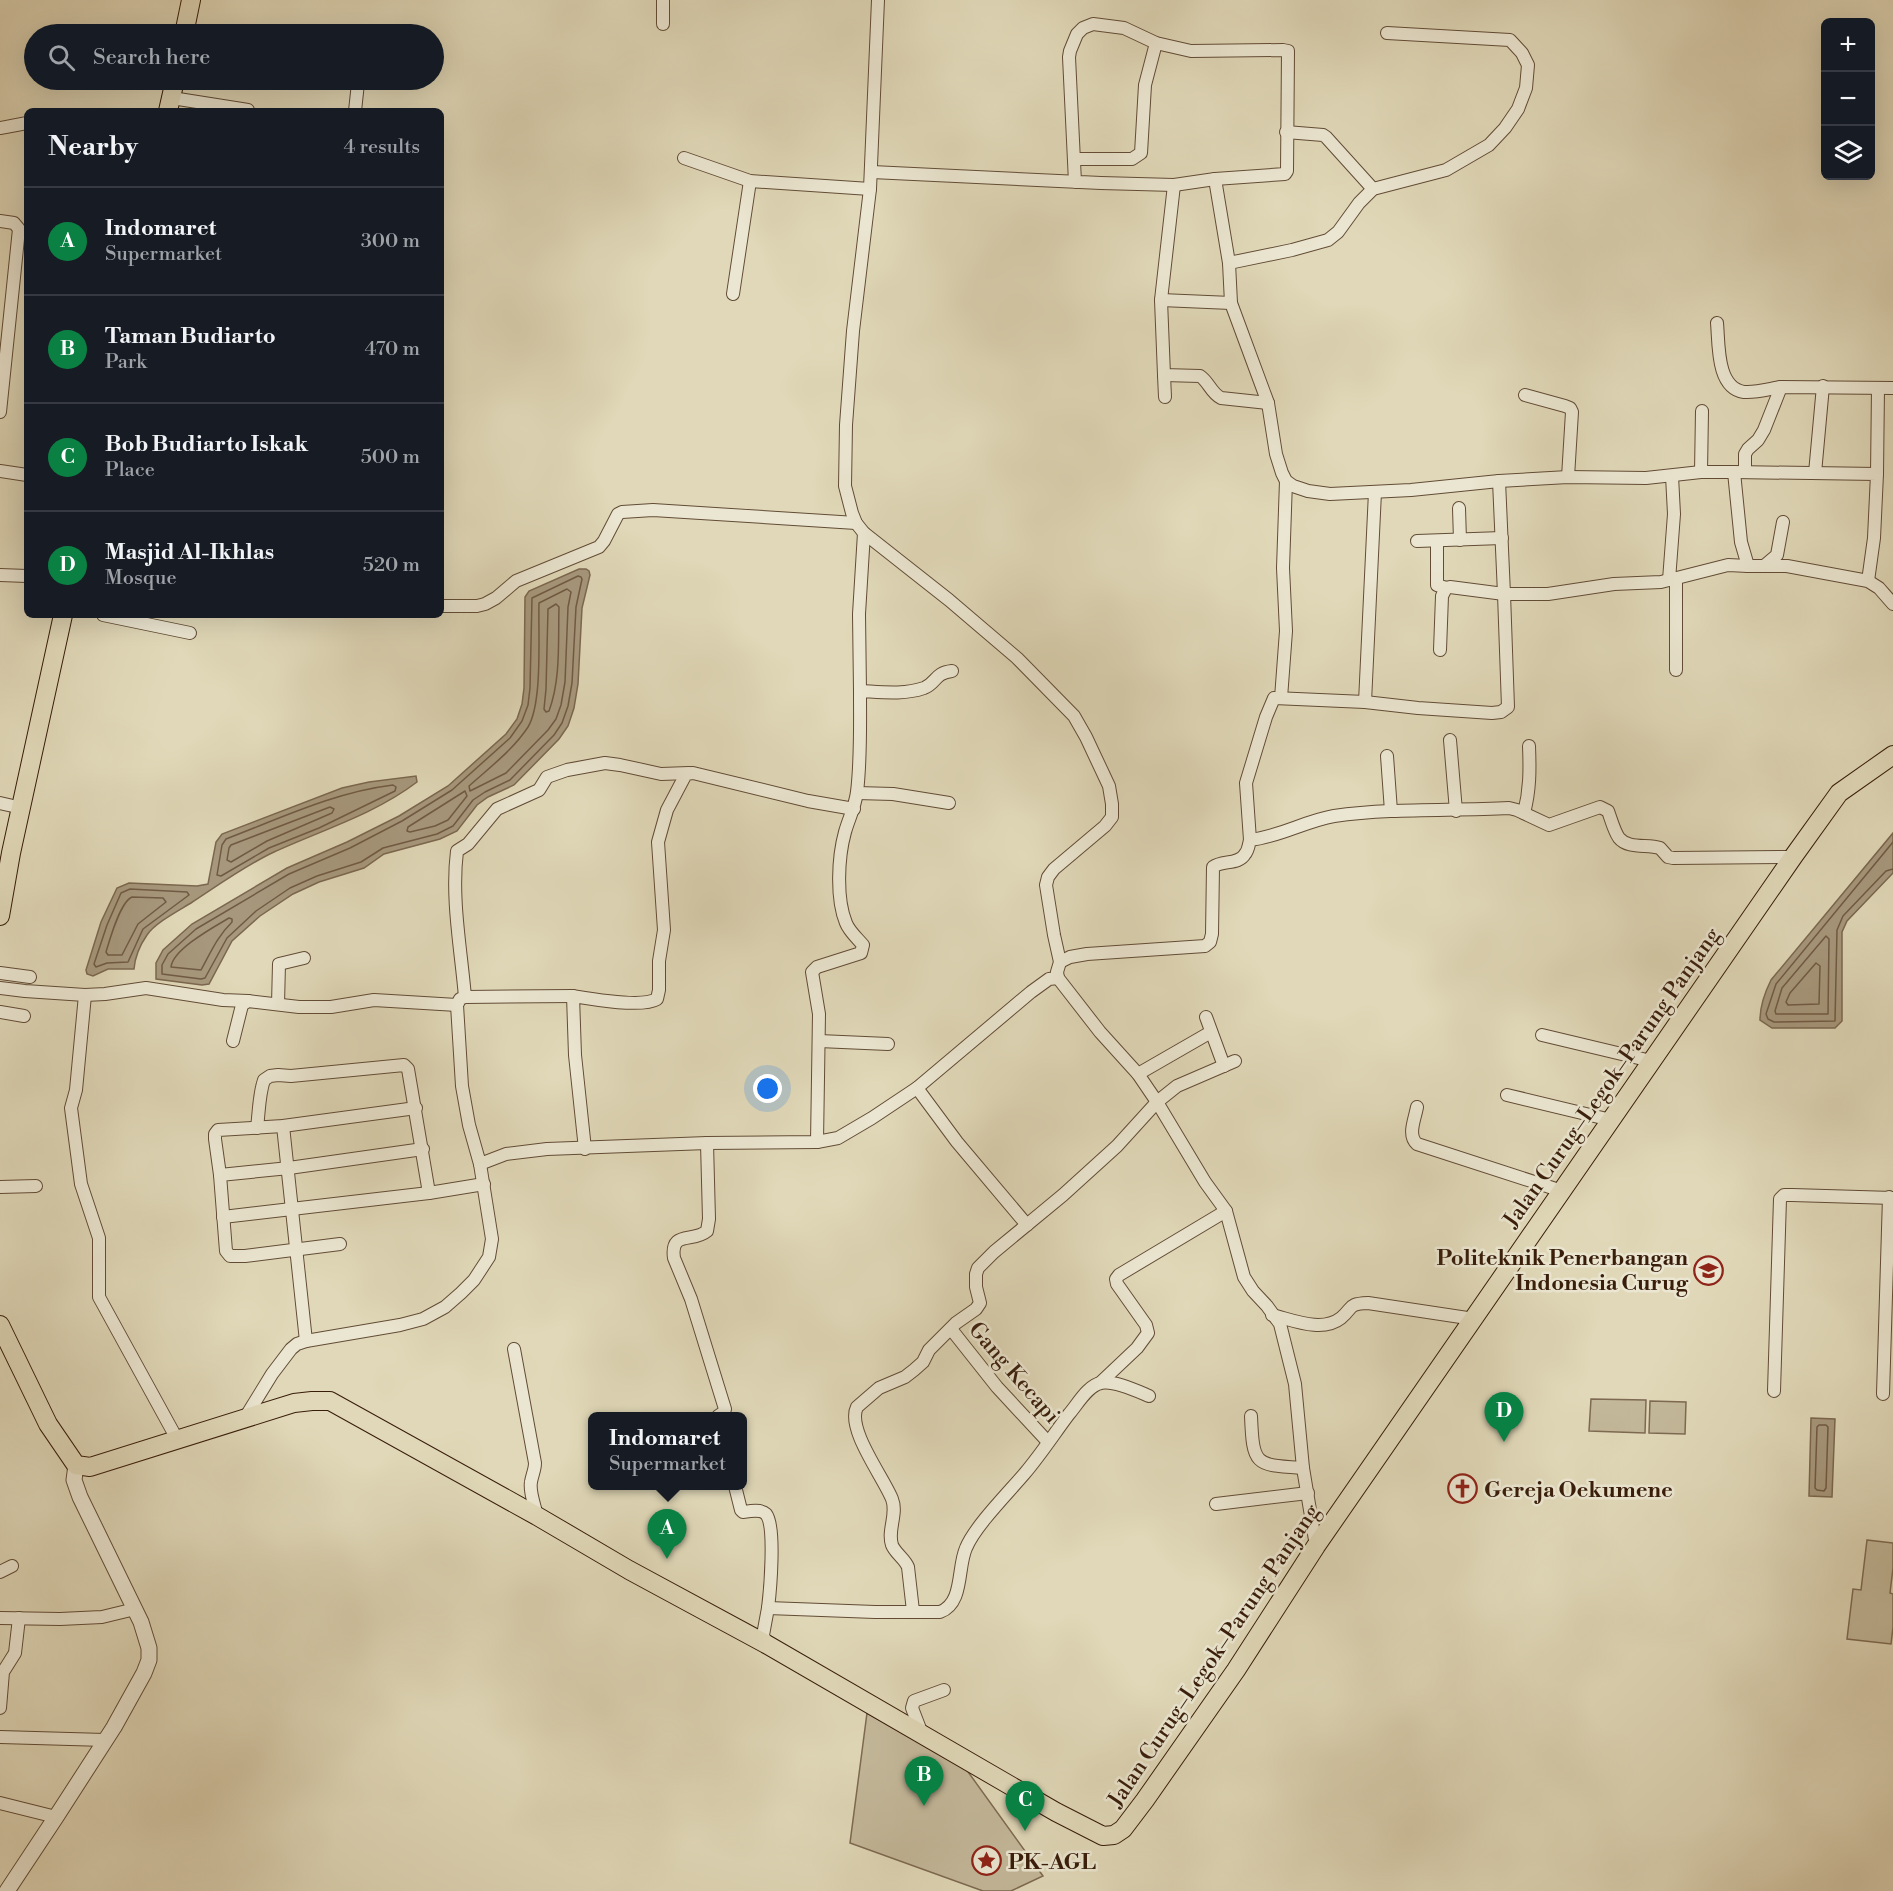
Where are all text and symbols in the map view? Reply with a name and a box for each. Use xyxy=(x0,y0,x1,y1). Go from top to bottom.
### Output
map controls xyxy=(1821,18,1875,180)
button: + xyxy=(1821,18,1875,72)
search box xyxy=(24,24,444,90)
icon: search xyxy=(45,41,78,74)
text: Search here xyxy=(93,44,210,71)
button: − xyxy=(1821,72,1875,126)
button: layers xyxy=(1821,126,1875,180)
text: Nearby xyxy=(48,131,138,163)
text: 4 results xyxy=(343,135,420,160)
text: Indomaret xyxy=(105,215,216,242)
text: A xyxy=(60,229,75,254)
text: 300 m xyxy=(361,229,420,254)
text: Supermarket xyxy=(105,242,222,267)
text: Taman Budiarto xyxy=(105,323,276,350)
text: B xyxy=(60,337,75,362)
text: 470 m xyxy=(364,337,420,362)
text: Park xyxy=(105,350,147,375)
text: Bob Budiarto Iskak xyxy=(105,431,308,458)
text: C xyxy=(60,445,75,470)
text: 500 m xyxy=(361,445,420,470)
text: Place xyxy=(105,458,155,483)
text: Masjid Al-Ikhlas xyxy=(105,539,274,566)
text: D xyxy=(60,553,75,578)
text: 520 m xyxy=(363,553,420,578)
text: Mosque xyxy=(105,566,177,591)
street label: Jalan Curug–Legok–Parung Panjang xyxy=(1497,922,1727,1234)
your location xyxy=(753,1074,782,1103)
place label: Politeknik Penerbangan Indonesia Curug xyxy=(1437,1245,1689,1297)
school or university icon: Politeknik Penerbangan Indonesia Curug xyxy=(1693,1254,1725,1286)
street label: Gang Kecapi xyxy=(962,1317,1065,1429)
pin: D xyxy=(1484,1392,1524,1442)
popup xyxy=(588,1412,747,1490)
text: Indomaret xyxy=(609,1425,720,1452)
text: Supermarket xyxy=(609,1452,726,1477)
church icon: Gereja Oekumene xyxy=(1447,1473,1479,1505)
place label: Gereja Oekumene xyxy=(1484,1477,1673,1504)
street label: Jalan Curug–Legok–Parung Panjang xyxy=(1102,1499,1326,1813)
pin: A xyxy=(648,1510,686,1559)
pin: B xyxy=(904,1756,944,1806)
pin: C xyxy=(1006,1782,1044,1831)
place icon: PK-AGL xyxy=(971,1845,1003,1877)
place label: PK-AGL xyxy=(1008,1849,1096,1876)

